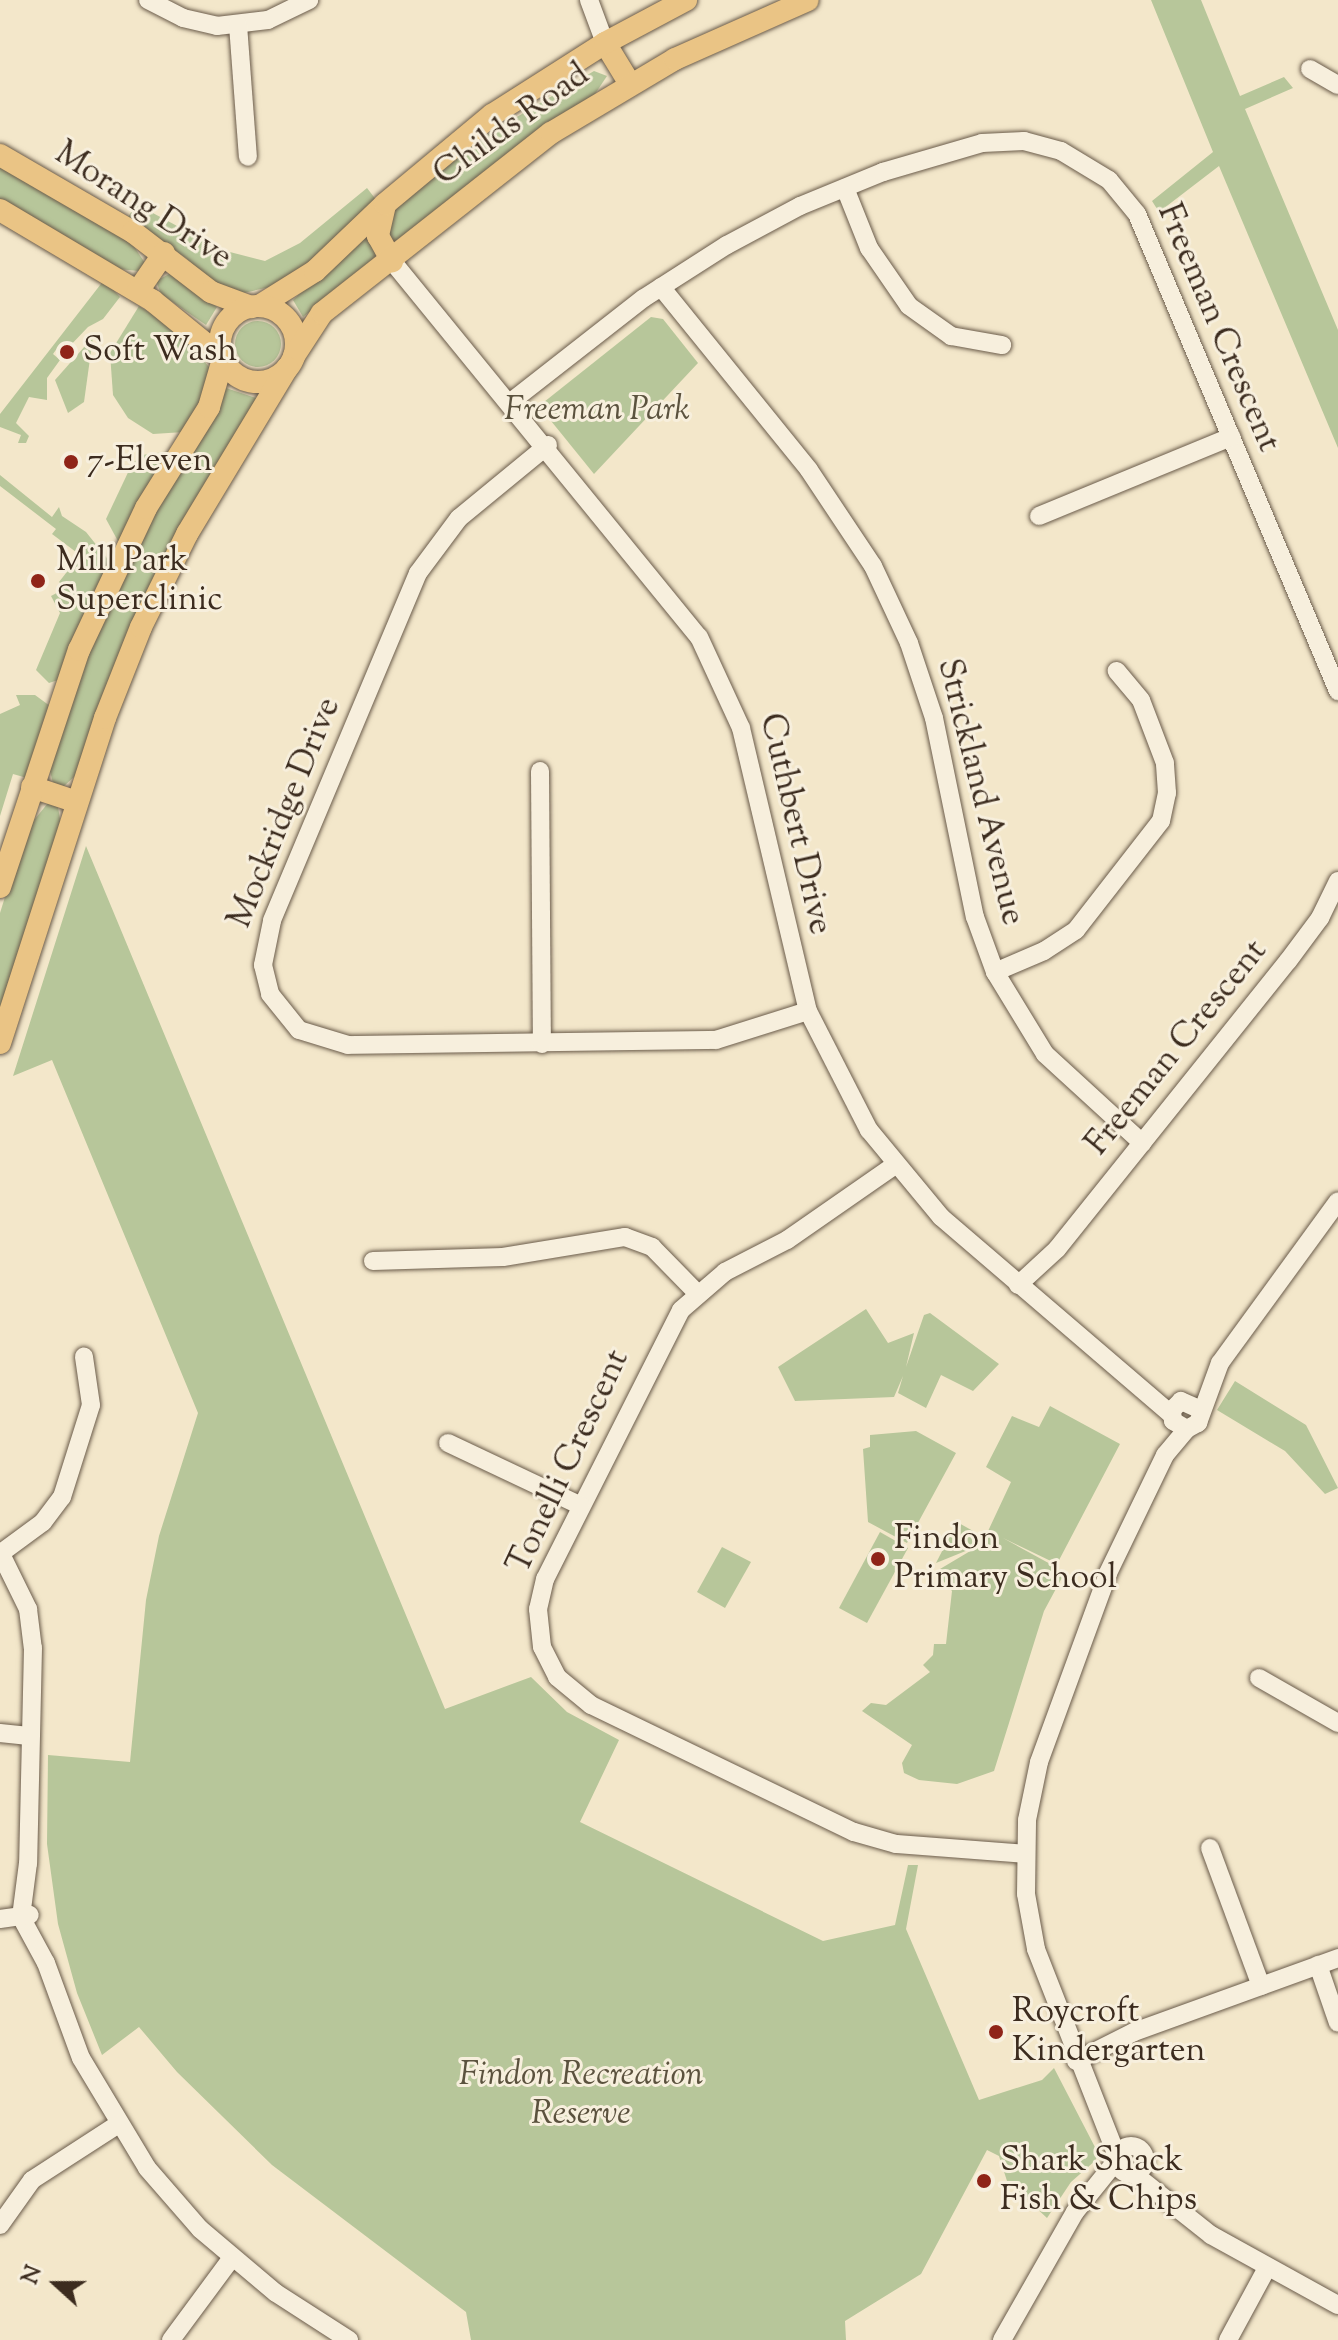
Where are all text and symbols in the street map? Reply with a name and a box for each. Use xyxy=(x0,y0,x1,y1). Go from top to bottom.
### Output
street label: Childs Road xyxy=(426,55,598,195)
street label: Morang Drive xyxy=(47,134,239,278)
street label: Freeman Crescent xyxy=(1147,198,1289,458)
place label: Soft Wash xyxy=(83,332,237,372)
marker: Soft Wash xyxy=(58,343,76,361)
park label: Freeman Park xyxy=(504,391,690,431)
place label: 7-Eleven xyxy=(87,442,213,482)
marker: 7-Eleven xyxy=(62,453,80,471)
place label: Mill Park Superclinic xyxy=(56,541,223,620)
marker: Mill Park Superclinic xyxy=(27,570,49,592)
street label: Strickland Avenue xyxy=(927,655,1033,929)
street label: Mockridge Drive xyxy=(220,692,350,934)
street label: Cuthbert Drive xyxy=(750,709,840,939)
street label: Freeman Crescent xyxy=(1078,932,1276,1164)
street label: Tonelli Crescent xyxy=(499,1344,639,1580)
place label: Findon Primary School xyxy=(894,1519,1117,1598)
marker: Findon Primary School xyxy=(869,1550,887,1568)
place label: Roycroft Kindergarten xyxy=(1012,1992,1206,2072)
marker: Roycroft Kindergarten xyxy=(987,2023,1005,2041)
park label: Findon Recreation Reserve xyxy=(459,2055,703,2134)
place label: Shark Shack Fish & Chips xyxy=(1000,2141,1197,2220)
marker: Shark Shack Fish & Chips xyxy=(975,2172,993,2190)
north arrow xyxy=(16,2244,96,2324)
text: N xyxy=(16,2261,52,2289)

